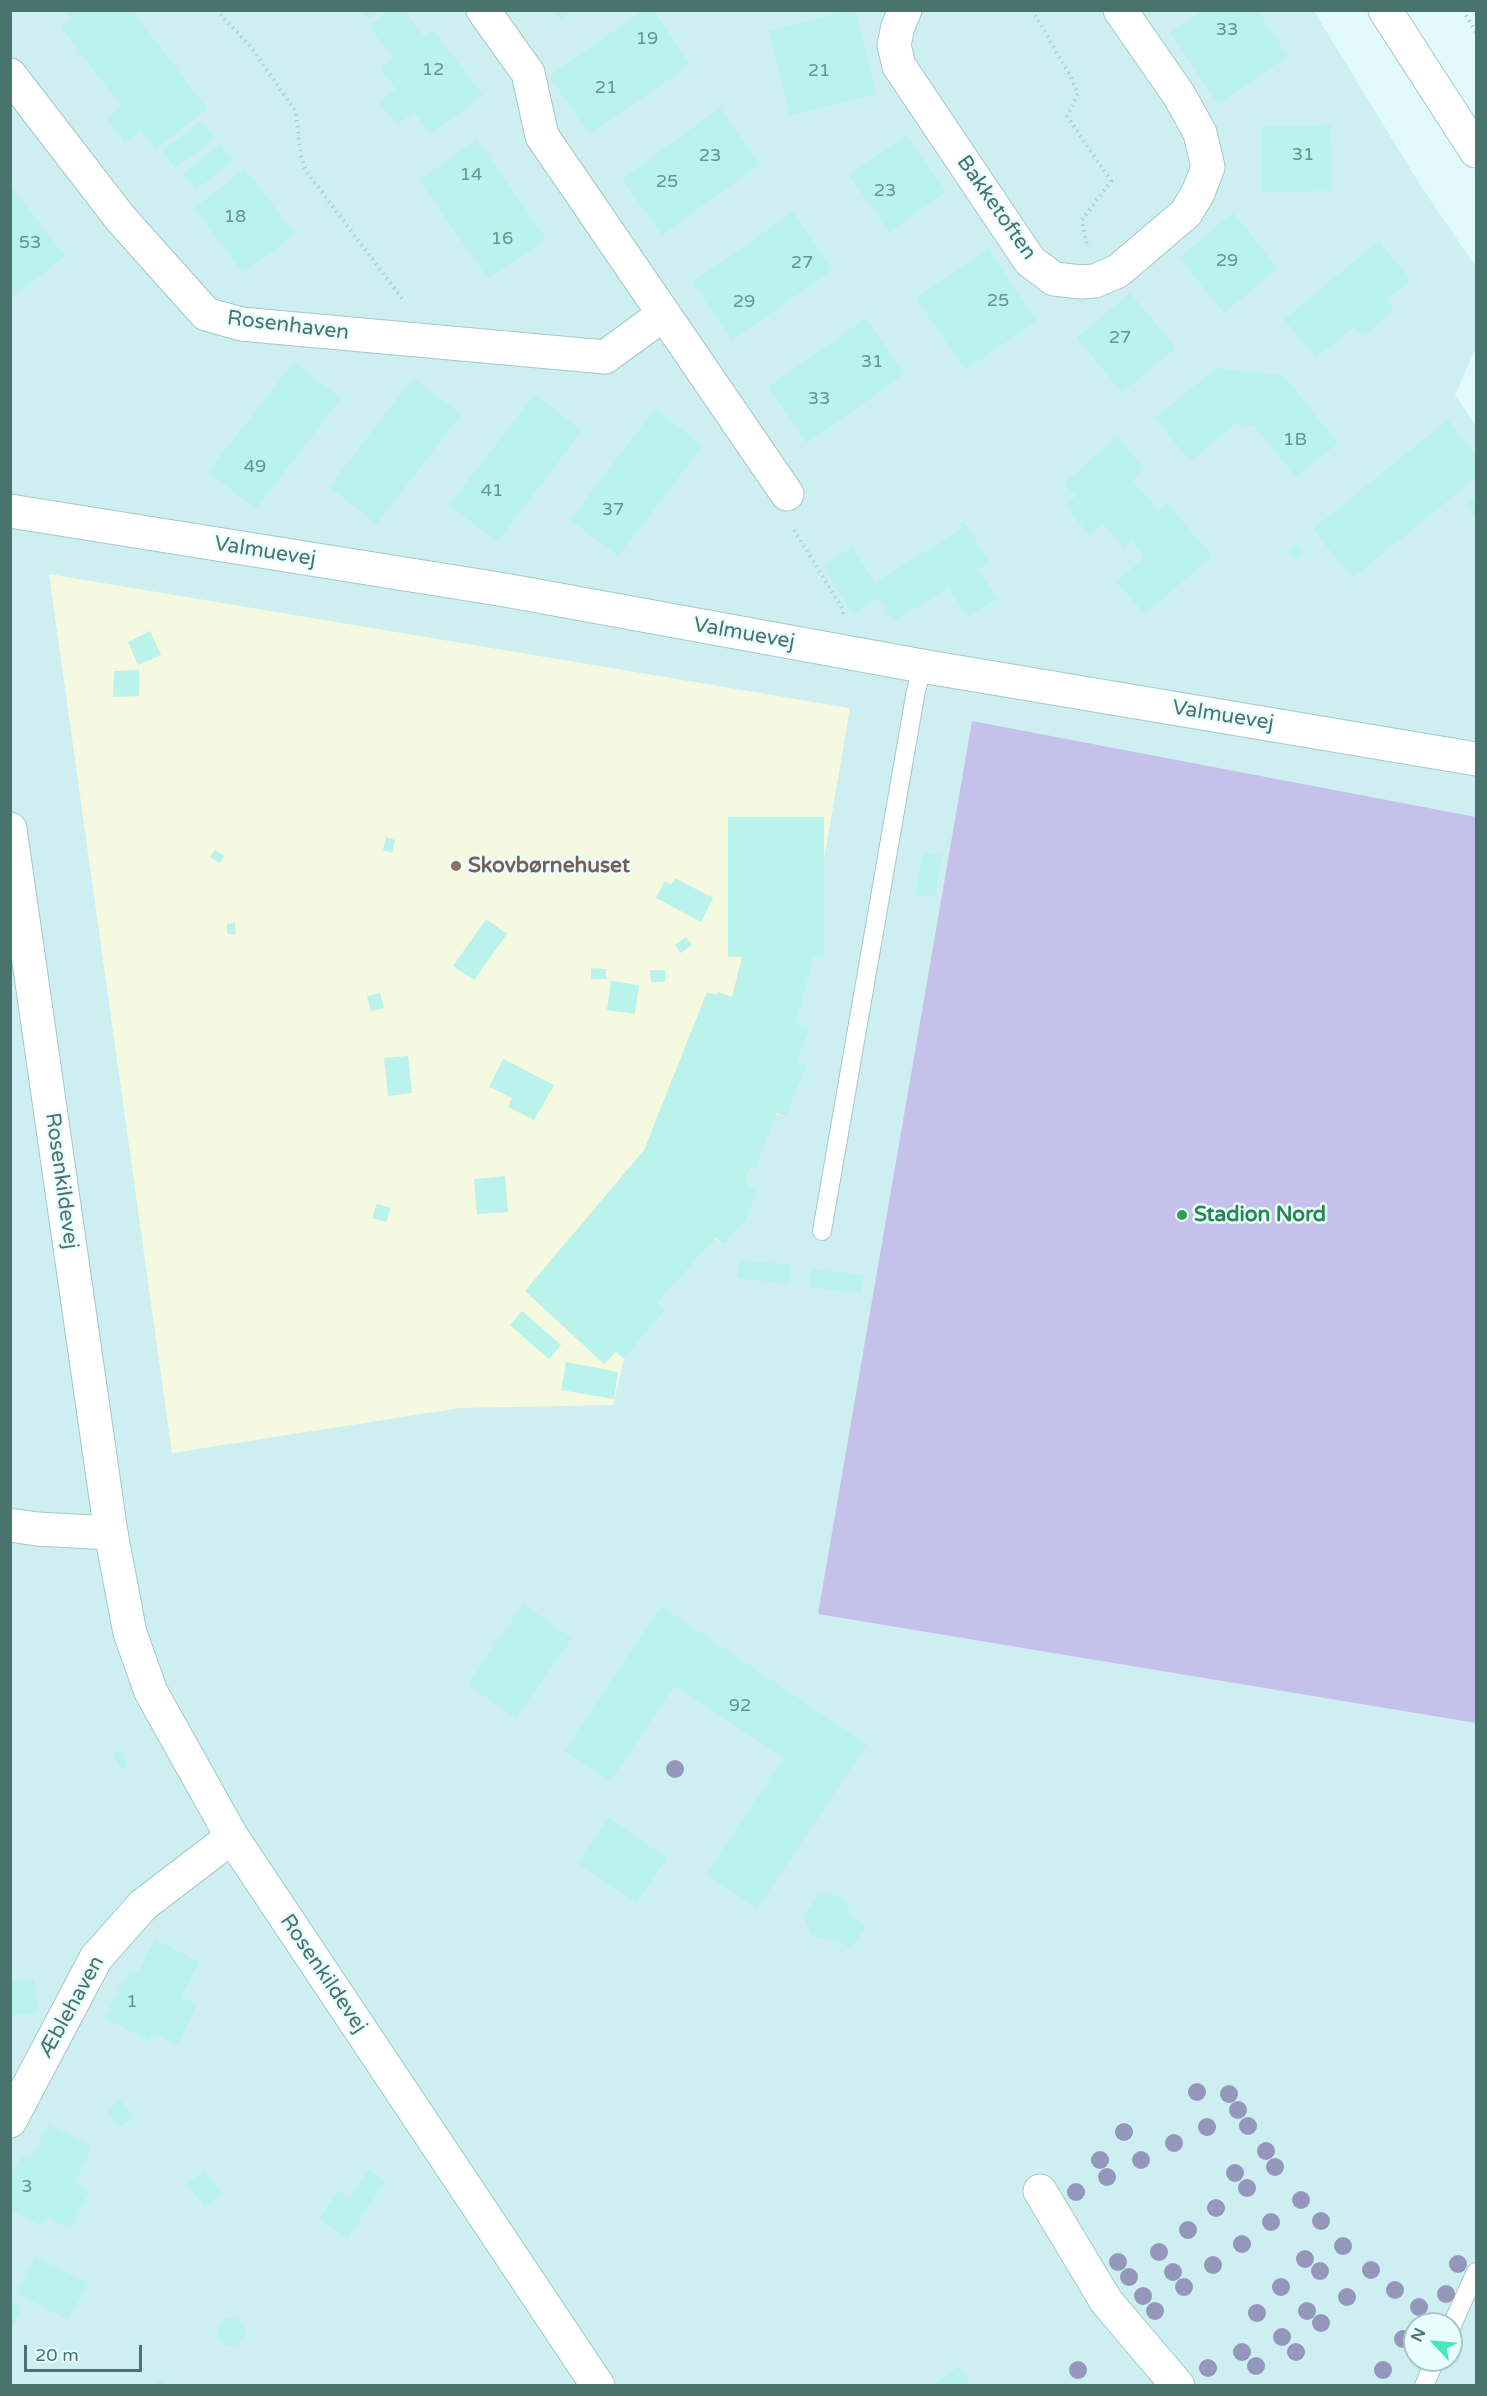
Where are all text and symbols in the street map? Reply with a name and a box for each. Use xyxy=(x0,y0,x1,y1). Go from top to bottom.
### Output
house number: 33 xyxy=(1216,19,1238,41)
house number: 19 xyxy=(636,28,658,50)
house number: 12 xyxy=(422,59,444,81)
house number: 21 xyxy=(808,60,830,82)
house number: 21 xyxy=(595,77,617,99)
house number: 31 xyxy=(1292,144,1314,166)
house number: 23 xyxy=(699,145,721,167)
street label: Bakketoften xyxy=(951,151,1041,265)
house number: 14 xyxy=(460,164,482,186)
house number: 25 xyxy=(656,171,678,193)
house number: 23 xyxy=(874,180,896,202)
house number: 18 xyxy=(224,206,246,228)
house number: 16 xyxy=(491,228,513,250)
house number: 53 xyxy=(19,232,41,254)
house number: 29 xyxy=(1216,250,1238,272)
house number: 27 xyxy=(791,252,813,274)
house number: 25 xyxy=(987,290,1009,312)
house number: 29 xyxy=(733,291,755,313)
street label: Rosenhaven xyxy=(226,306,350,346)
house number: 27 xyxy=(1109,327,1131,349)
house number: 31 xyxy=(861,351,883,373)
house number: 33 xyxy=(808,388,830,410)
house number: 1B xyxy=(1283,429,1307,451)
house number: 49 xyxy=(244,456,266,478)
house number: 41 xyxy=(481,480,503,502)
house number: 37 xyxy=(602,499,624,521)
street label: Valmuevej xyxy=(212,532,318,572)
street label: Valmuevej xyxy=(691,613,797,655)
street label: Valmuevej xyxy=(1170,696,1276,736)
place label: Skovbørnehuset xyxy=(468,853,630,879)
marker: Skovbørnehuset xyxy=(449,859,463,873)
street label: Rosenkildevej xyxy=(39,1111,83,1251)
place label: Stadion Nord xyxy=(1194,1202,1326,1228)
marker: Stadion Nord xyxy=(1175,1208,1189,1222)
house number: 92 xyxy=(729,1695,751,1717)
street label: Rosenkildevej xyxy=(274,1910,372,2038)
street label: Æblehaven xyxy=(34,1952,110,2062)
house number: 1 xyxy=(126,1991,138,2013)
house number: 3 xyxy=(21,2176,33,2198)
north arrow xyxy=(1403,2312,1463,2372)
text: N xyxy=(1407,2325,1430,2345)
scale bar xyxy=(27,2333,146,2371)
text: 20 m xyxy=(35,2344,79,2366)

